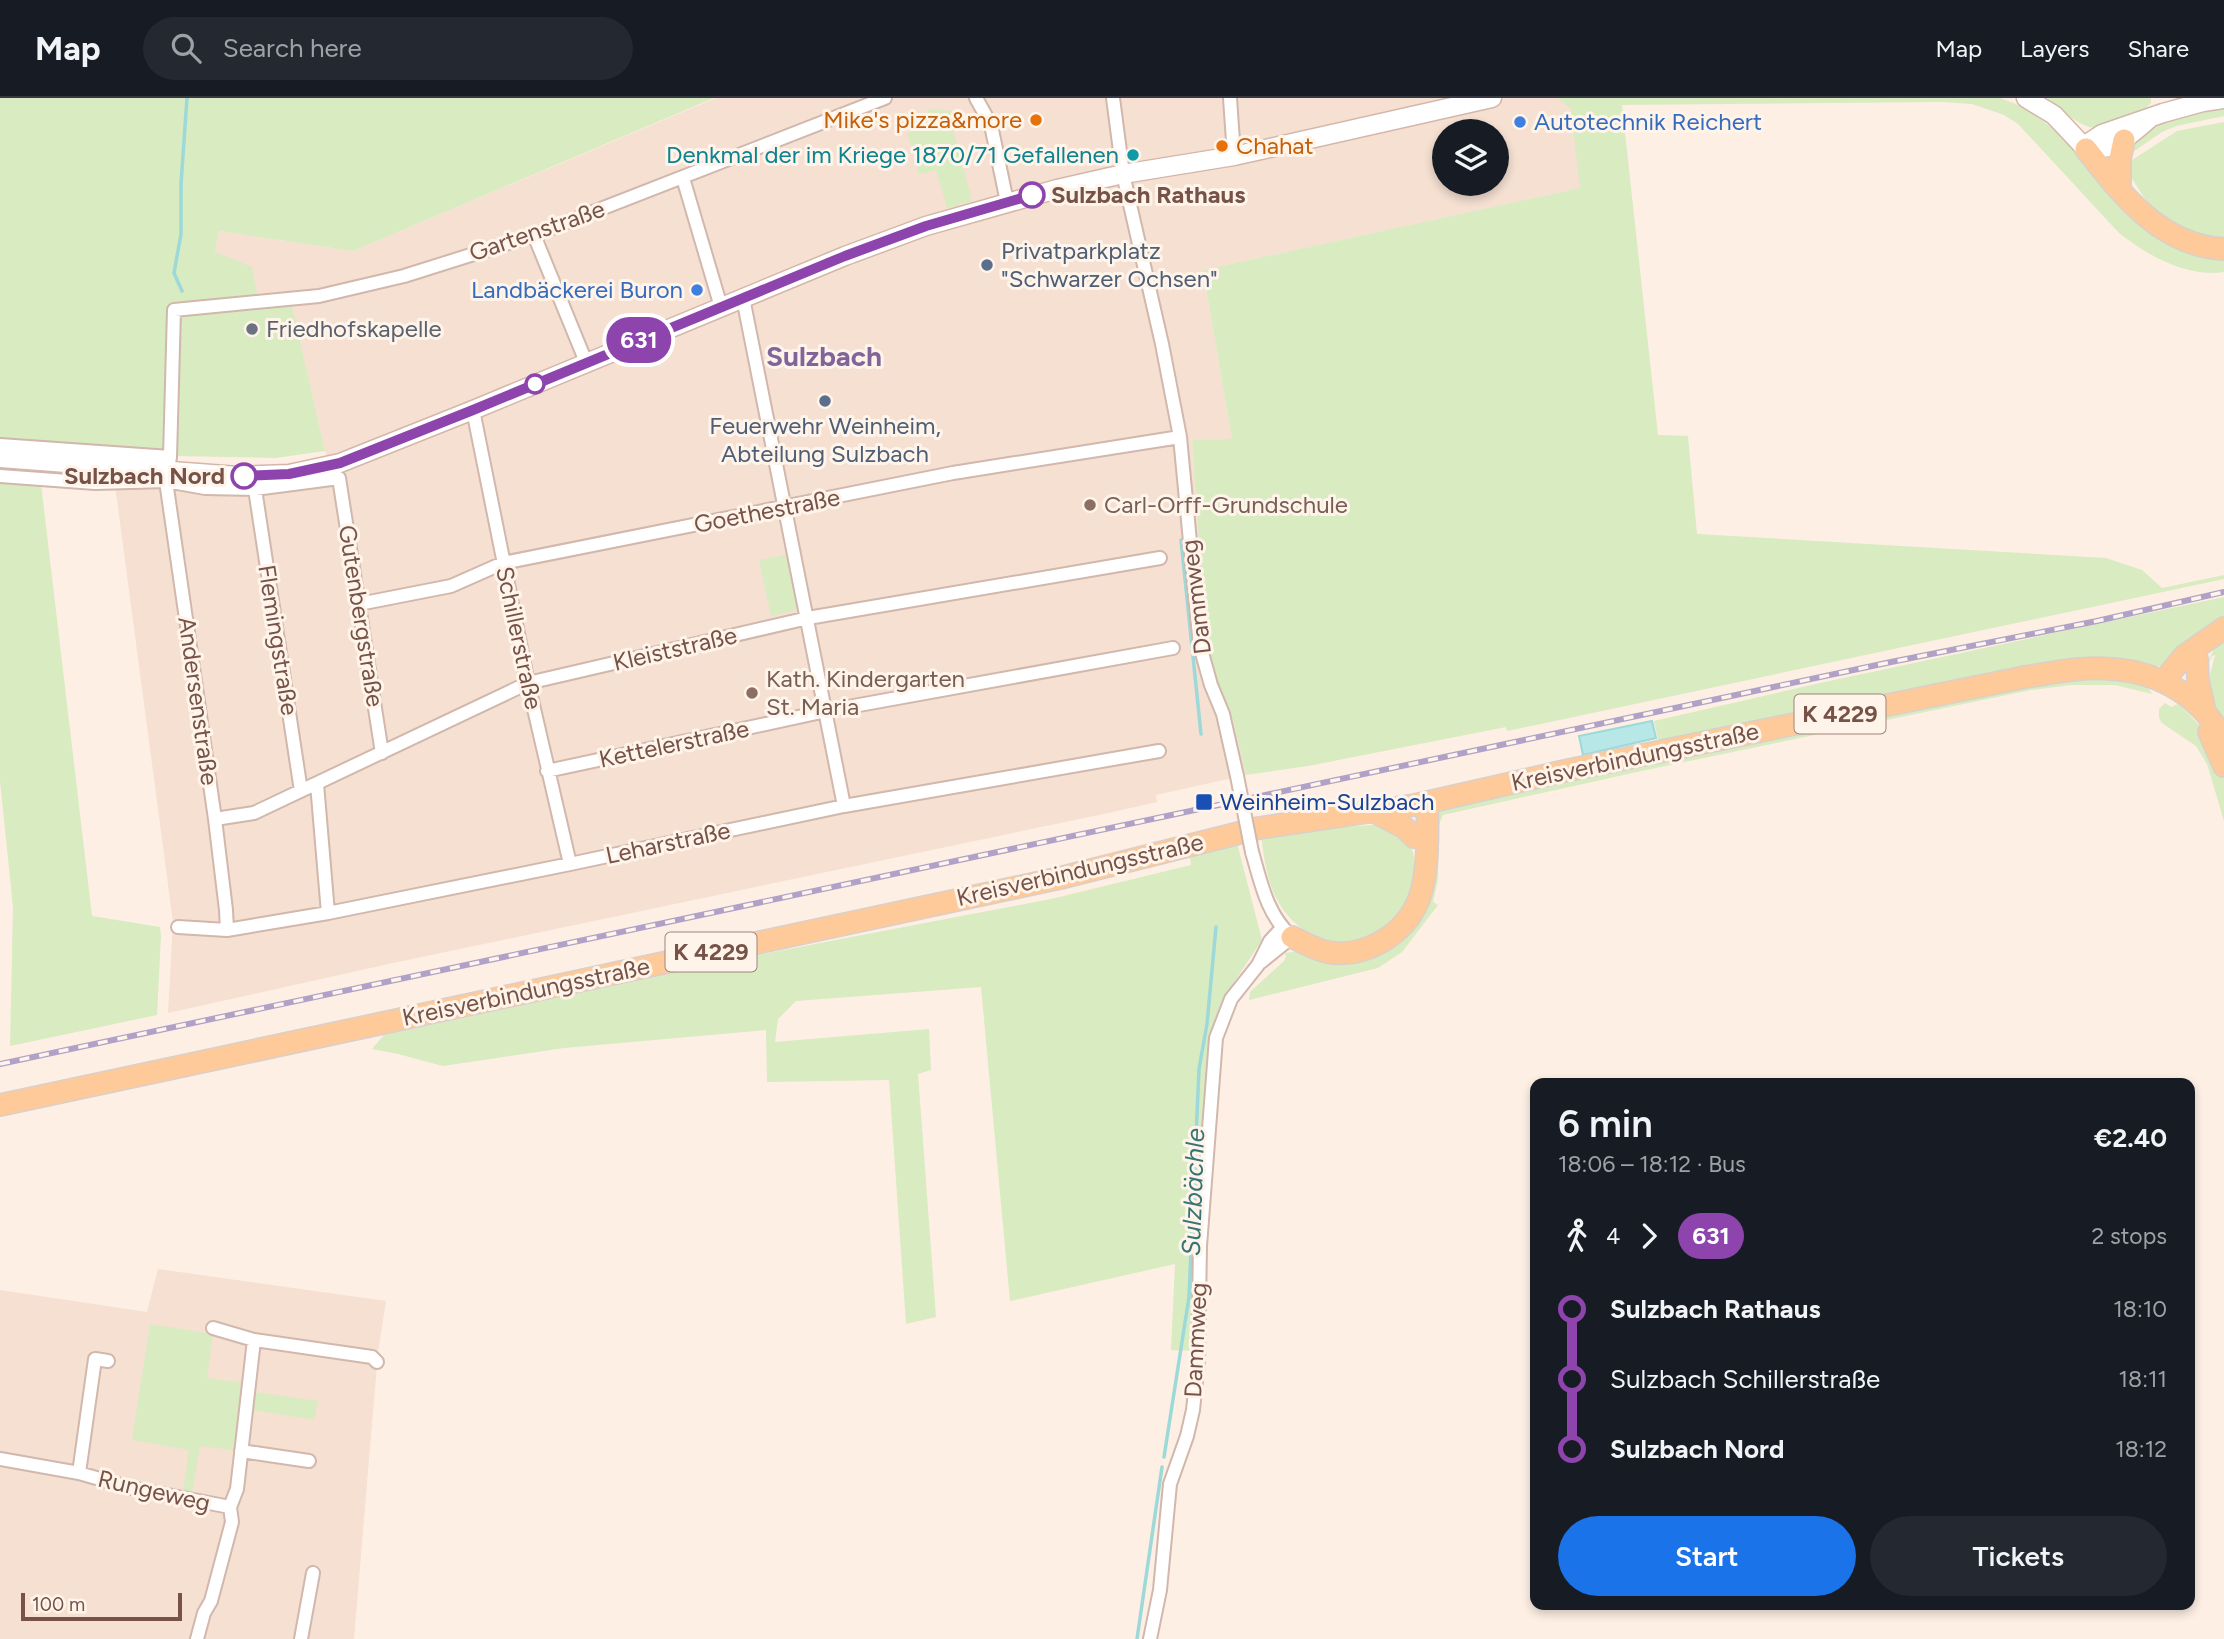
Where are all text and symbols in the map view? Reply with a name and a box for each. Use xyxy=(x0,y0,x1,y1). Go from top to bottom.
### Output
search box xyxy=(143,17,633,80)
text: Map xyxy=(35,29,101,68)
icon: search xyxy=(167,29,205,67)
text: Search here xyxy=(223,32,362,64)
text: Map xyxy=(1935,34,1982,63)
text: Layers xyxy=(2020,34,2089,63)
text: Share xyxy=(2127,34,2189,63)
place label: Mike's pizza&more xyxy=(823,105,1022,134)
place label: Autotechnik Reichert xyxy=(1534,107,1762,136)
marker: Mike's pizza&more xyxy=(1028,112,1044,128)
marker: Autotechnik Reichert xyxy=(1512,114,1528,130)
map controls xyxy=(1432,119,1509,196)
button: layers xyxy=(1432,119,1509,196)
place label: Chahat xyxy=(1236,131,1314,160)
marker: Chahat xyxy=(1214,138,1230,154)
place label: Denkmal der im Kriege 1870/71 Gefallenen xyxy=(666,140,1119,169)
marker: Denkmal der im Kriege 1870/71 Gefallenen xyxy=(1125,147,1141,163)
place label: Sulzbach Rathaus xyxy=(1051,180,1245,209)
marker: Sulzbach Rathaus xyxy=(1019,182,1045,208)
street label: Gartenstraße xyxy=(465,194,608,267)
place label: Privatparkplatz "Schwarzer Ochsen" xyxy=(1001,236,1218,293)
marker: Privatparkplatz "Schwarzer Ochsen" xyxy=(979,257,995,273)
place label: Landbäckerei Buron xyxy=(471,275,683,304)
marker: Landbäckerei Buron xyxy=(689,282,705,298)
place label: Friedhofskapelle xyxy=(266,314,442,343)
line badge: 631 xyxy=(599,317,679,363)
marker: Friedhofskapelle xyxy=(244,321,260,337)
text: 631 xyxy=(620,325,658,354)
district label: Sulzbach xyxy=(766,339,882,373)
unlabelled marker xyxy=(525,374,545,394)
marker: Feuerwehr Weinheim, Abteilung Sulzbach xyxy=(817,393,833,409)
place label: Feuerwehr Weinheim, Abteilung Sulzbach xyxy=(709,411,941,468)
place label: Sulzbach Nord xyxy=(64,461,225,490)
marker: Sulzbach Nord xyxy=(231,463,257,489)
street label: Goethestraße xyxy=(691,482,842,539)
place label: Carl-Orff-Grundschule xyxy=(1104,490,1348,519)
marker: Carl-Orff-Grundschule xyxy=(1082,497,1098,513)
street label: Gutenbergstraße xyxy=(333,523,390,709)
street label: Dammweg xyxy=(1174,538,1217,656)
street label: Flemingstraße xyxy=(252,563,305,717)
street label: Schillerstraße xyxy=(490,564,549,712)
street label: Andersenstraße xyxy=(172,615,225,787)
street label: Kleiststraße xyxy=(610,620,740,677)
place label: Kath. Kindergarten St. Maria xyxy=(766,664,965,721)
marker: Kath. Kindergarten St. Maria xyxy=(744,685,760,701)
road number: K 4229 xyxy=(1794,694,1885,734)
street label: Kettelerstraße xyxy=(596,713,751,774)
street label: Kreisverbindungsstraße xyxy=(1508,716,1761,797)
place label: Weinheim-Sulzbach xyxy=(1220,787,1435,816)
marker: Weinheim-Sulzbach xyxy=(1194,792,1214,812)
street label: Leharstraße xyxy=(603,815,733,870)
street label: Kreisverbindungsstraße xyxy=(954,827,1206,912)
road number: K 4229 xyxy=(666,932,756,972)
street label: Kreisverbindungsstraße xyxy=(399,951,652,1032)
text: 6 min xyxy=(1558,1101,1653,1147)
text: €2.40 xyxy=(2094,1122,2167,1154)
water label: Sulzbächle xyxy=(1175,1127,1211,1257)
text: 18:06 – 18:12 · Bus xyxy=(1558,1150,1746,1178)
icon: walk xyxy=(1558,1217,1596,1255)
icon: forward xyxy=(1630,1217,1668,1255)
text: 631 xyxy=(1692,1221,1730,1250)
text: 4 xyxy=(1606,1222,1620,1250)
text: 2 stops xyxy=(2091,1222,2167,1250)
street label: Dammweg xyxy=(1178,1282,1213,1398)
text: Sulzbach Rathaus xyxy=(1610,1293,1821,1325)
text: 18:10 xyxy=(2113,1295,2167,1323)
text: Sulzbach Schillerstraße xyxy=(1610,1363,1880,1395)
text: 18:11 xyxy=(2119,1365,2167,1393)
text: Sulzbach Nord xyxy=(1610,1433,1784,1465)
text: 18:12 xyxy=(2115,1435,2167,1463)
street label: Rungeweg xyxy=(95,1464,213,1518)
button: Start xyxy=(1558,1516,1856,1596)
button: Tickets xyxy=(1870,1516,2167,1596)
scale bar xyxy=(21,1590,182,1622)
text: 100 m xyxy=(32,1593,85,1616)

